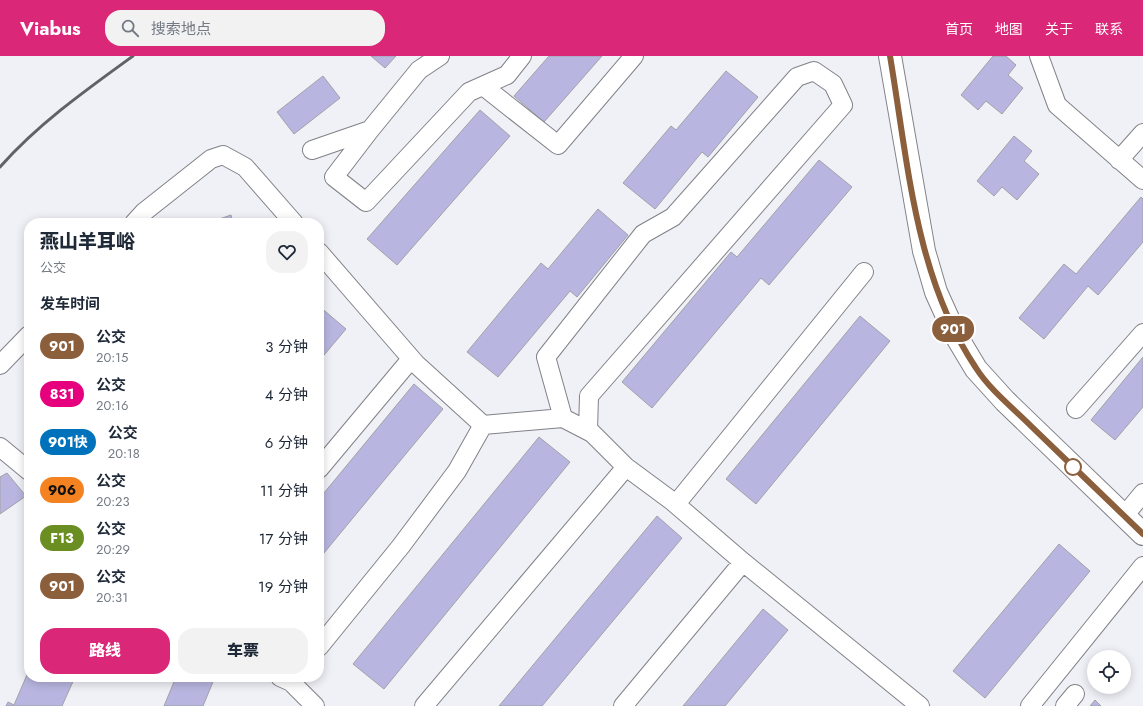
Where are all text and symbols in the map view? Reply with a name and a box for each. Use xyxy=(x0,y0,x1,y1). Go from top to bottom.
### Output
search box xyxy=(105,10,385,46)
text: Viabus xyxy=(20,15,81,42)
icon: search xyxy=(119,17,141,39)
text: 搜索地点 xyxy=(151,18,211,40)
text: 首页 xyxy=(945,19,973,39)
text: 地图 xyxy=(995,19,1023,39)
text: 关于 xyxy=(1045,19,1073,39)
text: 联系 xyxy=(1095,19,1123,39)
text: 燕山羊耳峪 xyxy=(40,228,135,255)
button: heart xyxy=(266,231,308,273)
text: 公交 xyxy=(40,258,66,277)
text: 发车时间 xyxy=(40,293,100,315)
line badge: 901 xyxy=(930,316,976,342)
text: 901 xyxy=(940,319,966,339)
text: 公交 xyxy=(96,326,126,348)
text: 901 xyxy=(49,336,75,356)
text: 3 分钟 xyxy=(265,336,308,358)
text: 20:15 xyxy=(96,348,128,367)
text: 公交 xyxy=(96,374,126,396)
text: 831 xyxy=(50,384,74,404)
text: 4 分钟 xyxy=(265,384,308,406)
text: 20:16 xyxy=(96,396,128,415)
text: 公交 xyxy=(108,422,138,444)
text: 901快 xyxy=(48,432,88,452)
text: 6 分钟 xyxy=(265,432,308,454)
text: 20:18 xyxy=(108,444,140,463)
unlabelled marker xyxy=(1064,458,1082,476)
text: 公交 xyxy=(96,470,126,492)
text: 906 xyxy=(48,480,76,500)
text: 11 分钟 xyxy=(260,480,308,502)
text: 20:23 xyxy=(96,492,130,511)
text: 公交 xyxy=(96,518,126,540)
text: F13 xyxy=(50,528,74,548)
text: 17 分钟 xyxy=(259,528,308,550)
text: 20:29 xyxy=(96,540,130,559)
text: 公交 xyxy=(96,566,126,588)
text: 901 xyxy=(49,576,75,596)
text: 19 分钟 xyxy=(258,576,308,598)
text: 20:31 xyxy=(96,588,128,607)
button: 路线 xyxy=(40,628,170,674)
button: 车票 xyxy=(178,628,308,674)
map controls xyxy=(1087,650,1131,694)
button: locate xyxy=(1087,650,1131,694)

